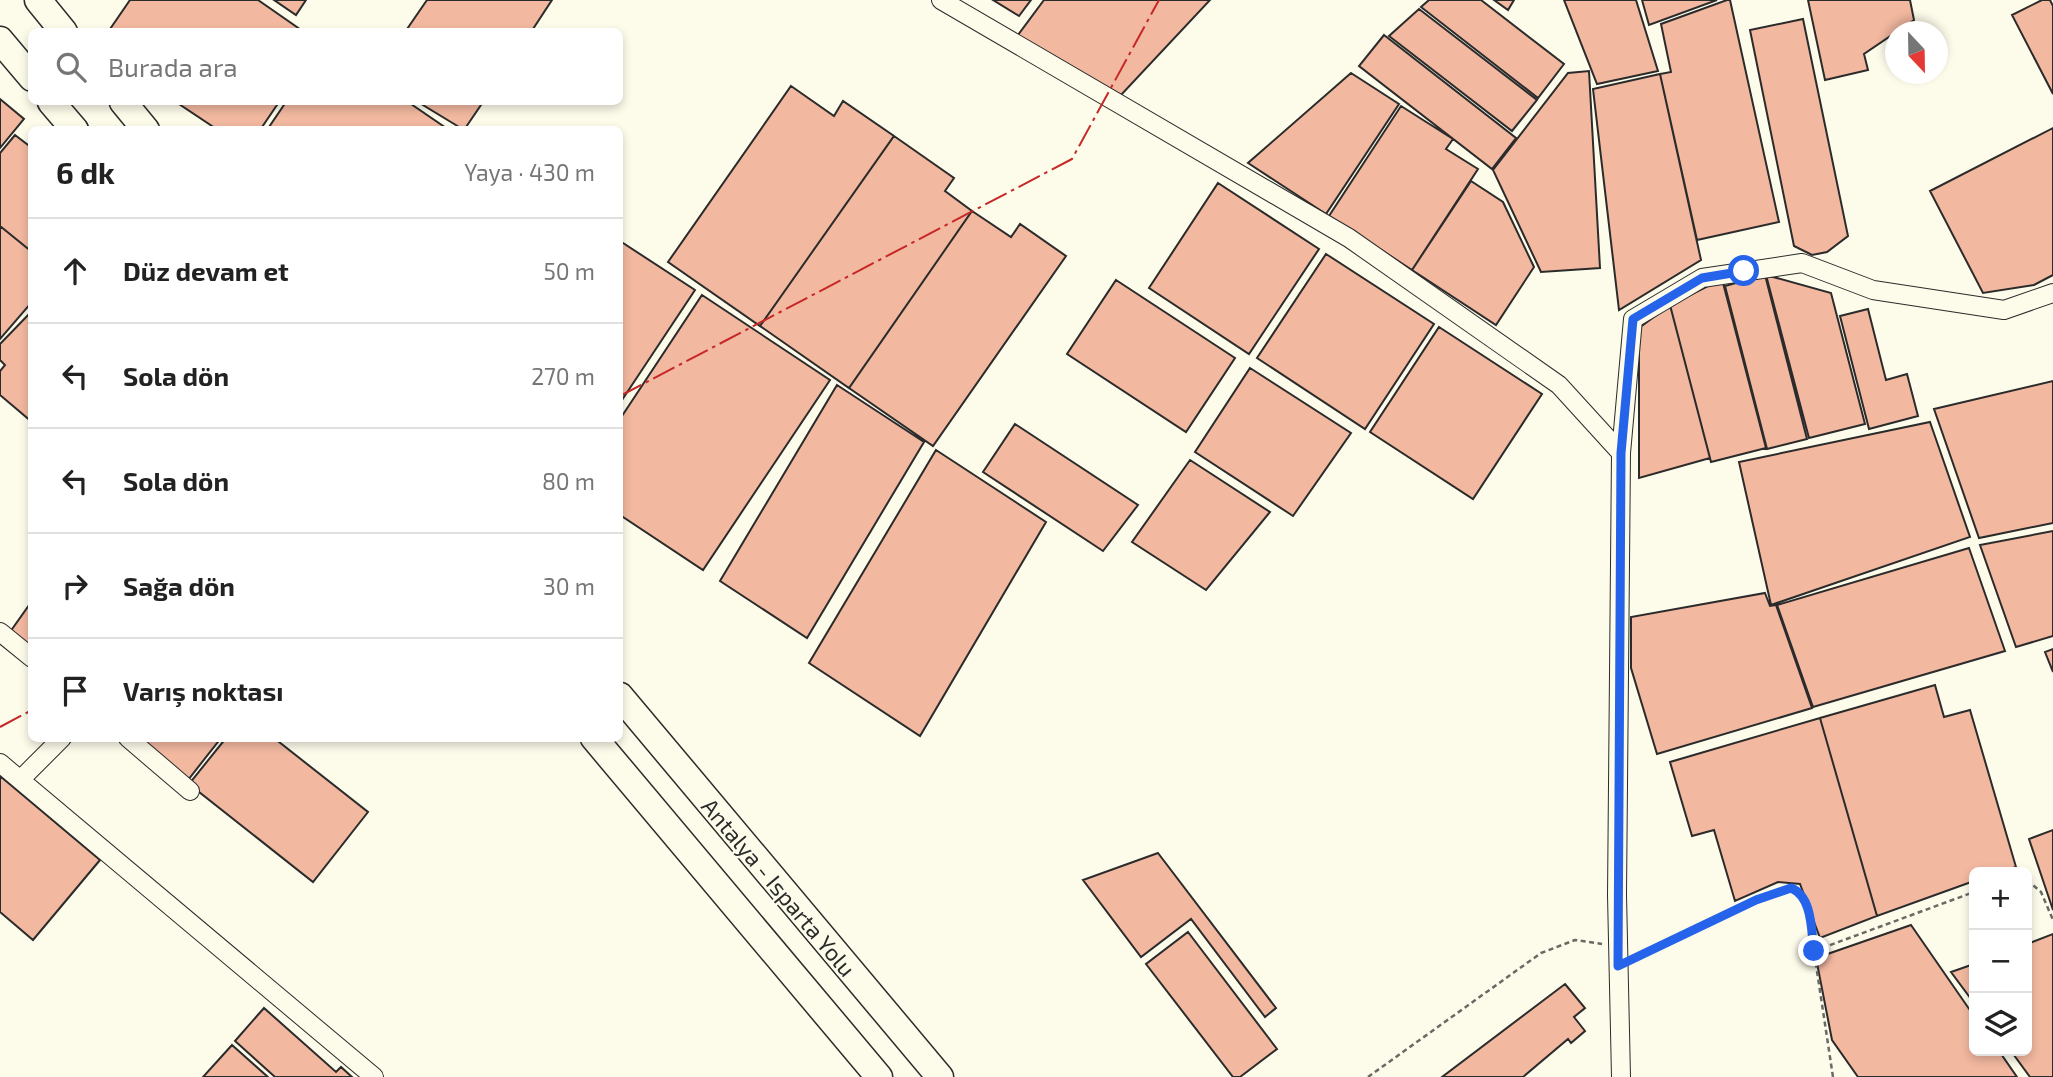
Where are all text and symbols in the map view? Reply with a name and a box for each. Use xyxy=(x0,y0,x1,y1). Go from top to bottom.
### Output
north arrow xyxy=(1885,21,1948,84)
search box xyxy=(28,28,623,105)
icon: search xyxy=(52,48,90,86)
text: Burada ara xyxy=(108,51,238,82)
text: 6 dk xyxy=(56,154,115,190)
text: Yaya · 430 m xyxy=(464,158,595,186)
icon: ahead xyxy=(56,252,94,290)
text: Düz devam et xyxy=(123,255,289,286)
route start xyxy=(1728,255,1759,286)
text: 50 m xyxy=(544,257,595,285)
icon: left xyxy=(56,357,94,395)
text: Sola dön xyxy=(123,360,229,391)
text: 270 m xyxy=(531,362,595,390)
icon: left xyxy=(56,462,94,500)
text: Sola dön xyxy=(123,465,229,496)
text: 80 m xyxy=(542,467,595,495)
icon: right xyxy=(56,567,94,605)
text: Sağa dön xyxy=(123,570,235,601)
text: 30 m xyxy=(543,572,595,600)
icon: arrive xyxy=(56,672,94,710)
text: Varış noktası xyxy=(123,675,283,706)
street label: Antalya - Isparta Yolu xyxy=(696,792,862,982)
map controls xyxy=(1969,867,2032,1056)
button: + xyxy=(1969,867,2032,930)
button: − xyxy=(1969,930,2032,993)
route end xyxy=(1798,935,1829,966)
button: layers xyxy=(1969,993,2032,1056)

